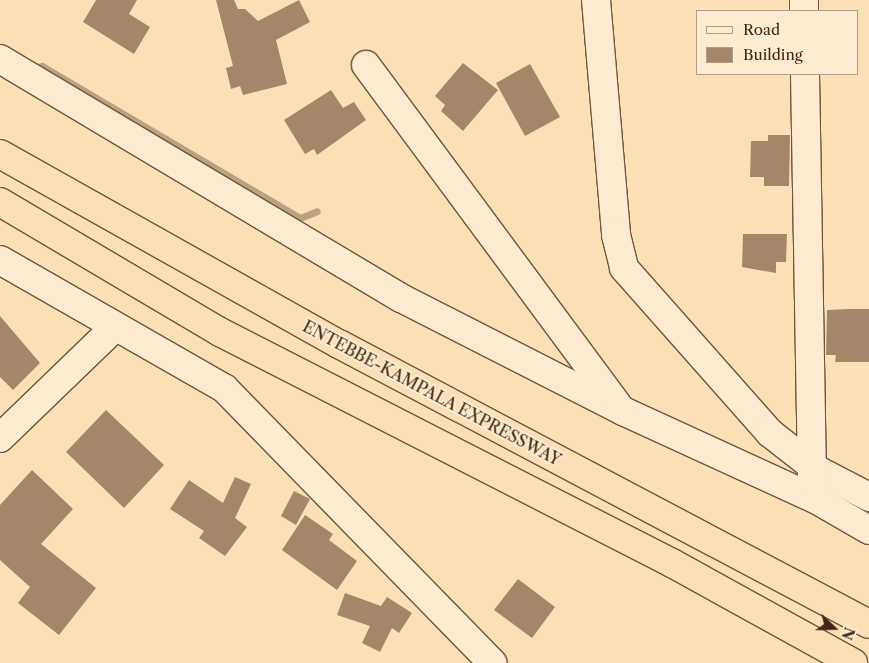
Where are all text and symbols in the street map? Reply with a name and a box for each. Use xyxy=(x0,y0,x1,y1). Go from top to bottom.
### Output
legend xyxy=(696,10,859,75)
text: Road xyxy=(743,20,780,39)
text: Building xyxy=(743,45,803,64)
street label: ENTEBBE-KAMPALA EXPRESSWAY xyxy=(299,316,565,470)
north arrow xyxy=(809,603,859,653)
text: N xyxy=(837,624,859,642)

